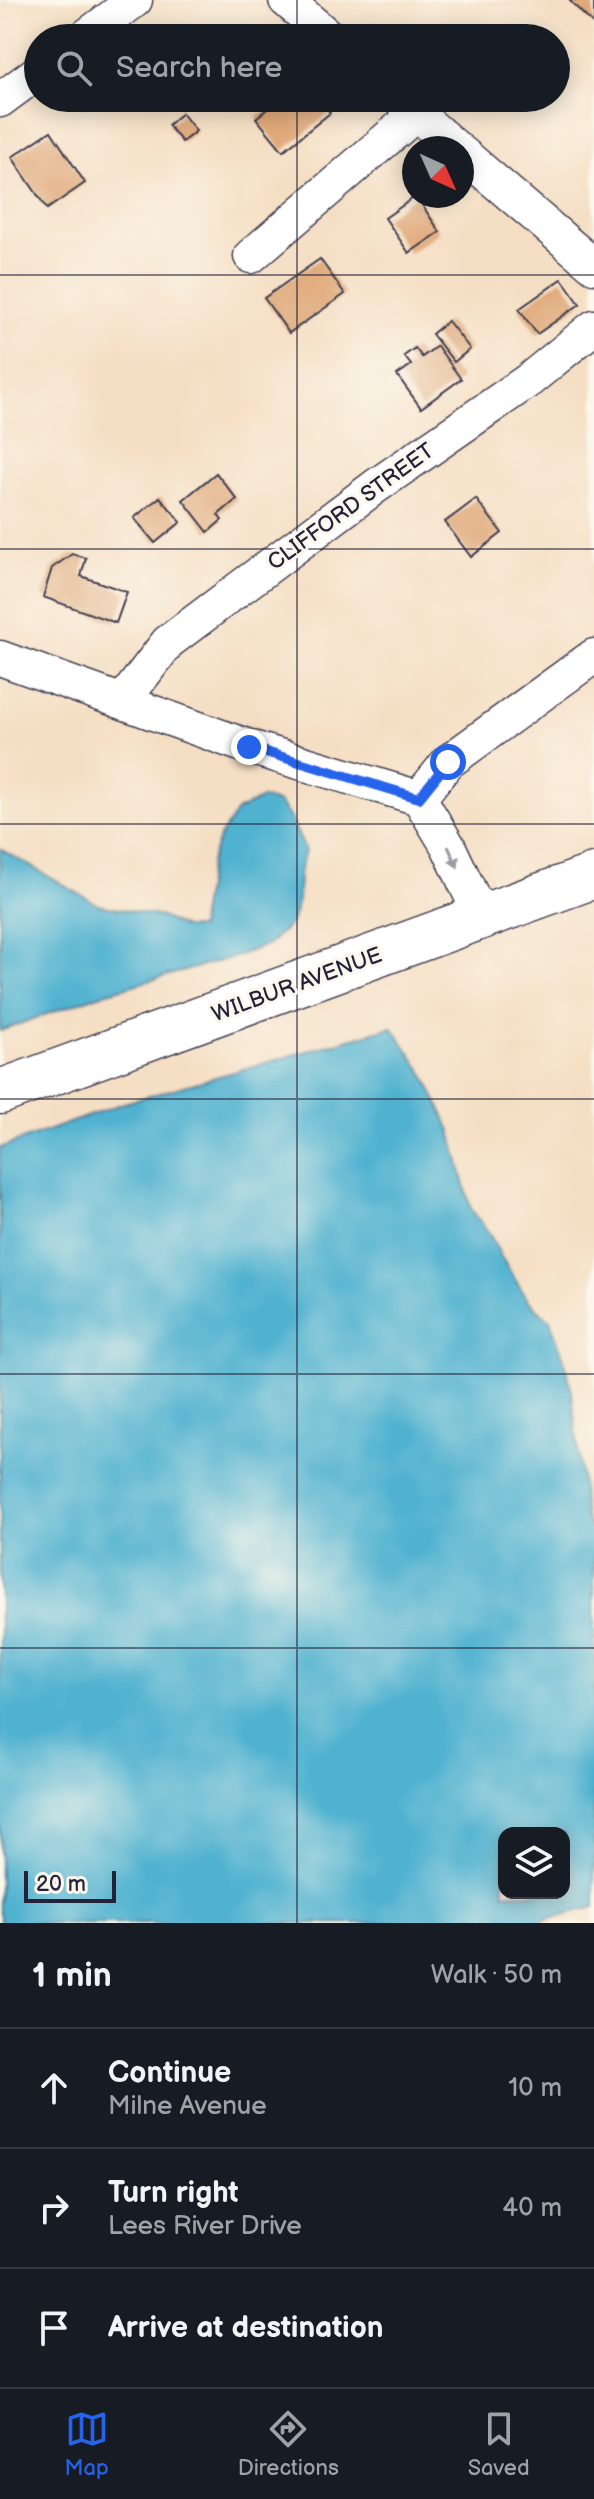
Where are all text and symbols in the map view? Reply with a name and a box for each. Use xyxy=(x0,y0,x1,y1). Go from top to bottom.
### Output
search box xyxy=(24,24,570,112)
icon: search xyxy=(52,46,96,90)
text: Search here xyxy=(116,50,282,86)
north arrow xyxy=(402,136,474,208)
street label: CLIFFORD STREET xyxy=(262,438,440,576)
route end xyxy=(231,729,267,765)
route start xyxy=(430,744,466,780)
one-way arrow xyxy=(446,845,460,868)
street label: WILBUR AVENUE xyxy=(208,942,386,1028)
map controls xyxy=(498,1827,570,1899)
button: layers xyxy=(498,1827,570,1899)
scale bar xyxy=(24,1867,116,1903)
text: 20 m xyxy=(36,1871,86,1898)
text: 1 min xyxy=(32,1955,112,1996)
text: Walk · 50 m xyxy=(431,1960,562,1991)
text: Continue xyxy=(108,2055,231,2091)
icon: ahead xyxy=(32,2066,76,2110)
text: 10 m xyxy=(508,2073,562,2104)
text: Milne Avenue xyxy=(108,2091,267,2122)
text: Turn right xyxy=(108,2175,239,2211)
icon: right xyxy=(32,2186,76,2230)
text: 40 m xyxy=(502,2193,562,2224)
text: Lees River Drive xyxy=(108,2211,302,2242)
icon: arrive xyxy=(32,2306,76,2350)
text: Arrive at destination xyxy=(108,2310,384,2346)
tab: Map xyxy=(64,2407,109,2482)
tab: Directions xyxy=(238,2407,339,2482)
tab: Saved xyxy=(468,2407,530,2482)

